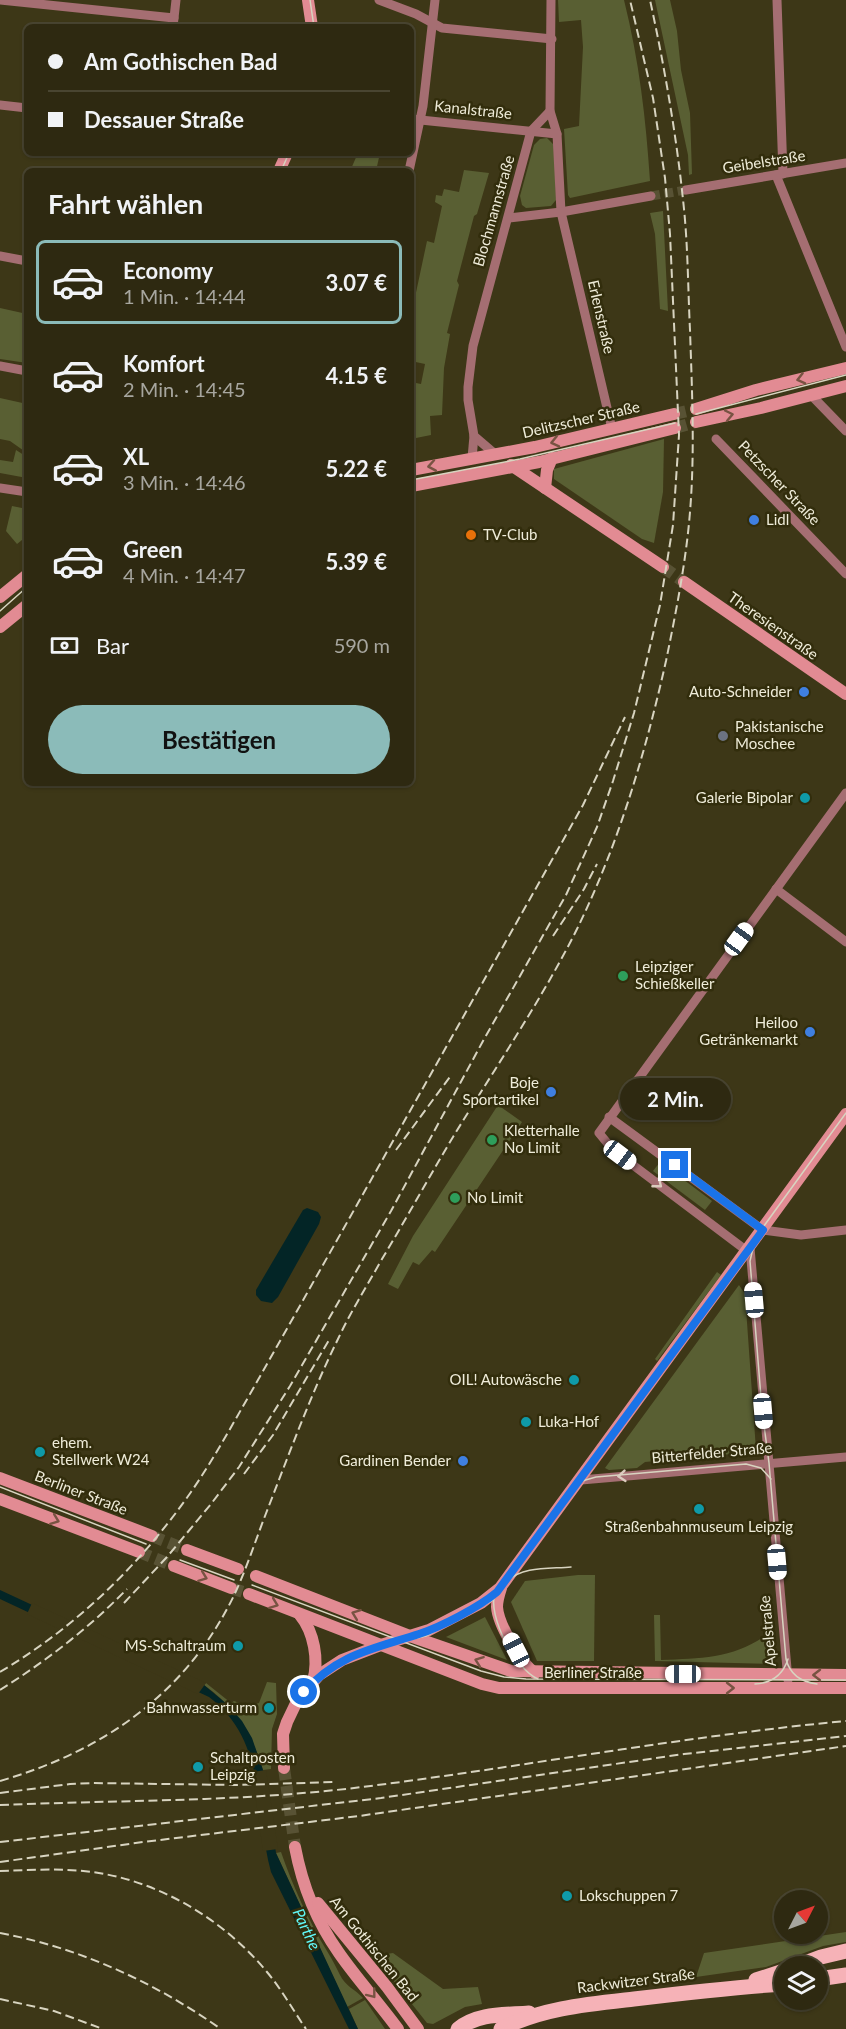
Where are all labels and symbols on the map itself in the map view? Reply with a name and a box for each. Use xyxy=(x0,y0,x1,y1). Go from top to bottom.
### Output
street label: Kanalstraße xyxy=(433,96,513,122)
street label: Geibelstraße xyxy=(721,146,807,176)
street label: Blochmannstraße xyxy=(469,153,518,268)
street label: Erlenstraße xyxy=(585,278,619,355)
one-way arrow xyxy=(796,372,806,385)
street label: Delitzscher Straße xyxy=(520,397,641,441)
one-way arrow xyxy=(723,409,733,422)
one-way arrow xyxy=(550,435,560,448)
street label: Petzscher Straße xyxy=(735,436,825,528)
one-way arrow xyxy=(428,459,438,472)
place label: Lidl xyxy=(766,510,789,528)
marker: Lidl xyxy=(747,513,761,527)
place label: TV-Club xyxy=(483,525,537,543)
marker: TV-Club xyxy=(464,528,478,542)
street label: Theresienstraße xyxy=(725,587,822,663)
place label: Auto-Schneider xyxy=(689,682,793,700)
marker: Auto-Schneider xyxy=(797,685,811,699)
place label: Pakistanische Moschee xyxy=(735,717,824,752)
marker: Pakistanische Moschee xyxy=(716,729,730,743)
place label: Galerie Bipolar xyxy=(696,788,794,806)
marker: Galerie Bipolar xyxy=(798,791,812,805)
car xyxy=(721,919,757,959)
place label: Leipziger Schießkeller xyxy=(635,957,715,992)
marker: Leipziger Schießkeller xyxy=(616,969,630,983)
place label: Heiloo Getränkemarkt xyxy=(699,1013,799,1048)
marker: Heiloo Getränkemarkt xyxy=(803,1025,817,1039)
place label: Boje Sportartikel xyxy=(462,1073,539,1108)
callout: 2 Min. xyxy=(620,1078,730,1120)
marker: Boje Sportartikel xyxy=(544,1085,558,1099)
place label: Kletterhalle No Limit xyxy=(504,1121,580,1156)
marker: Kletterhalle No Limit xyxy=(485,1133,499,1147)
car xyxy=(600,1137,640,1173)
route end xyxy=(661,1151,688,1178)
one-way arrow xyxy=(652,1177,663,1188)
place label: No Limit xyxy=(467,1188,524,1206)
marker: No Limit xyxy=(448,1191,462,1205)
car xyxy=(743,1281,765,1319)
place label: OIL! Autowäsche xyxy=(450,1370,562,1388)
marker: OIL! Autowäsche xyxy=(567,1373,581,1387)
car xyxy=(752,1392,774,1430)
place label: Luka-Hof xyxy=(538,1412,600,1430)
marker: Luka-Hof xyxy=(519,1415,533,1429)
place label: ehem. Stellwerk W24 xyxy=(52,1433,150,1468)
street label: Bitterfelder Straße xyxy=(651,1438,773,1466)
marker: ehem. Stellwerk W24 xyxy=(33,1445,47,1459)
place label: Gardinen Bender xyxy=(339,1451,452,1469)
marker: Gardinen Bender xyxy=(456,1454,470,1468)
street label: Berliner Straße xyxy=(32,1466,130,1518)
one-way arrow xyxy=(618,1469,627,1482)
marker: Straßenbahnmuseum Leipzig xyxy=(692,1502,706,1516)
one-way arrow xyxy=(49,1512,59,1525)
place label: Straßenbahnmuseum Leipzig xyxy=(605,1517,793,1535)
car xyxy=(766,1543,788,1581)
one-way arrow xyxy=(197,1570,208,1582)
street label: Apelstraße xyxy=(755,1595,779,1667)
one-way arrow xyxy=(269,1597,279,1610)
one-way arrow xyxy=(351,1609,361,1622)
car xyxy=(500,1630,532,1670)
place label: MS-Schaltraum xyxy=(125,1636,226,1654)
marker: MS-Schaltraum xyxy=(231,1639,245,1653)
one-way arrow xyxy=(474,1656,485,1668)
street label: Berliner Straße xyxy=(544,1663,642,1681)
car xyxy=(665,1665,701,1683)
one-way arrow xyxy=(812,1669,821,1681)
route start xyxy=(290,1678,317,1705)
one-way arrow xyxy=(725,1682,734,1694)
place label: Bahnwasserturm xyxy=(146,1698,257,1716)
marker: Bahnwasserturm xyxy=(262,1701,276,1715)
place label: Schaltposten Leipzig xyxy=(210,1748,295,1783)
marker: Schaltposten Leipzig xyxy=(191,1760,205,1774)
place label: Lokschuppen 7 xyxy=(579,1886,679,1904)
marker: Lokschuppen 7 xyxy=(560,1889,574,1903)
north arrow xyxy=(774,1890,828,1944)
street label: Am Gothischen Bad xyxy=(327,1892,423,2005)
water label: Parthe xyxy=(290,1905,325,1953)
street label: Rackwitzer Straße xyxy=(576,1964,696,1996)
one-way arrow xyxy=(365,1988,376,1999)

